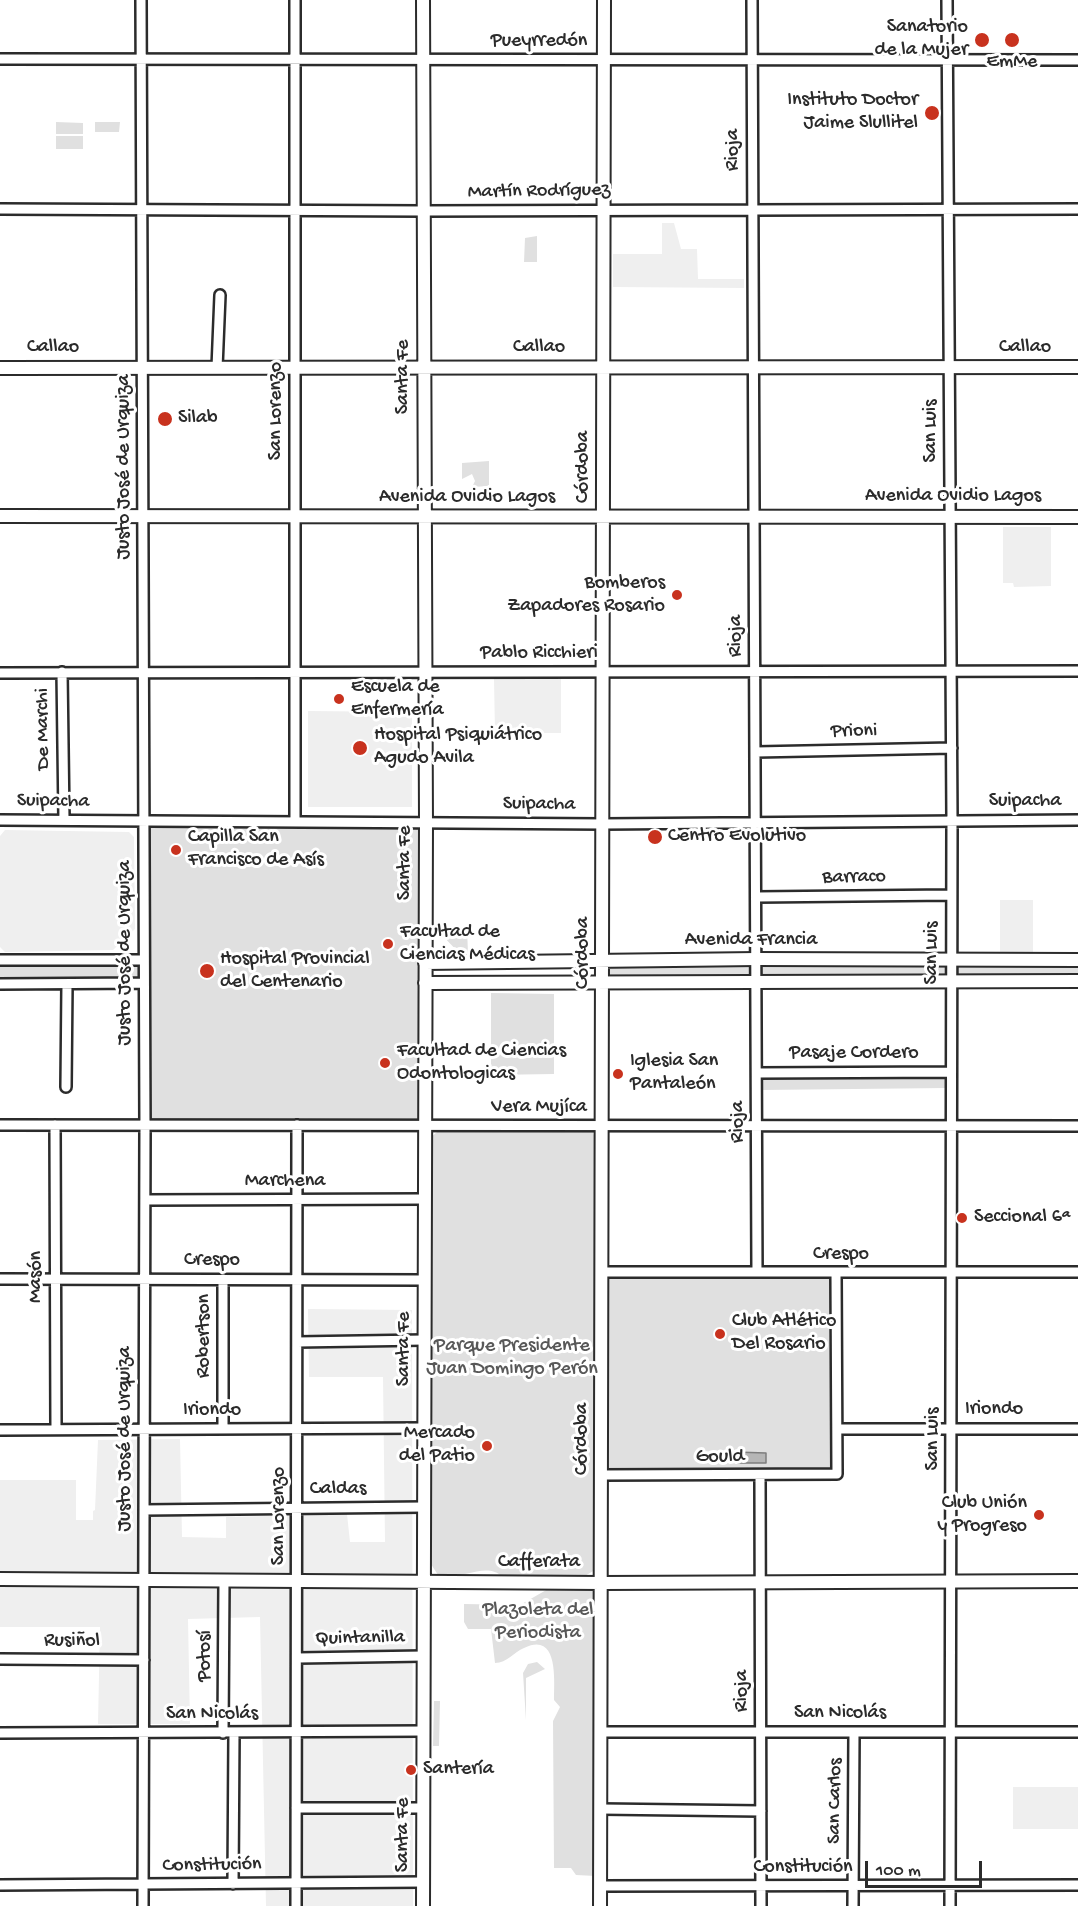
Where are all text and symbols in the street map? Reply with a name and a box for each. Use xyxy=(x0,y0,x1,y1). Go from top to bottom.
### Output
place label: Sanatorio de la Mujer xyxy=(874,16,968,63)
street label: Pueyrredón xyxy=(491,30,587,54)
marker: Sanatorio de la Mujer xyxy=(973,31,991,49)
marker: EmMe xyxy=(1003,31,1021,49)
place label: EmMe xyxy=(987,51,1037,75)
place label: Instituto Doctor Jaime Slullitel xyxy=(787,89,918,136)
marker: Instituto Doctor Jaime Slullitel xyxy=(923,104,941,122)
street label: Rioja xyxy=(722,129,746,171)
street label: Martín Rodríguez xyxy=(467,179,611,205)
street label: Callao xyxy=(27,336,79,360)
street label: Callao xyxy=(513,336,565,360)
street label: Callao xyxy=(999,336,1051,360)
street label: Santa Fe xyxy=(392,340,416,414)
street label: San Lorenzo xyxy=(265,362,289,460)
street label: Justo José de Urquiza xyxy=(113,374,137,560)
street label: San Luis xyxy=(920,399,944,463)
place label: Silab xyxy=(178,407,218,431)
marker: Silab xyxy=(156,410,174,428)
street label: Córdoba xyxy=(572,431,596,503)
street label: Avenida Ovidio Lagos xyxy=(865,485,1041,509)
street label: Avenida Ovidio Lagos xyxy=(379,486,555,510)
place label: Bomberos Zapadores Rosario xyxy=(507,572,665,619)
marker: Bomberos Zapadores Rosario xyxy=(670,588,684,602)
street label: Rioja xyxy=(725,615,749,657)
street label: Pablo Ricchieri xyxy=(480,642,598,666)
place label: Escuela de Enfermería xyxy=(351,676,444,723)
street label: De Marchi xyxy=(31,688,57,770)
marker: Escuela de Enfermería xyxy=(332,692,346,706)
street label: Prioni xyxy=(830,720,878,744)
place label: Hospital Psiquiátrico Agudo Avila xyxy=(374,724,542,771)
marker: Hospital Psiquiátrico Agudo Avila xyxy=(351,739,369,757)
street label: Suipacha xyxy=(17,789,89,815)
street label: Suipacha xyxy=(989,790,1061,814)
street label: Suipacha xyxy=(503,792,575,818)
place label: Centro Evolutivo xyxy=(668,825,806,849)
place label: Capilla San Francisco de Asís xyxy=(188,826,324,873)
street label: Santa Fe xyxy=(394,826,418,900)
marker: Centro Evolutivo xyxy=(646,828,664,846)
marker: Capilla San Francisco de Asís xyxy=(169,843,183,857)
street label: Justo José de Urquiza xyxy=(114,860,138,1046)
street label: Barraco xyxy=(822,865,886,891)
street label: Córdoba xyxy=(572,917,596,989)
place label: Facultad de Ciencias Médicas xyxy=(400,921,535,968)
street label: San Luis xyxy=(921,921,945,985)
street label: Avenida Francia xyxy=(685,929,817,953)
marker: Facultad de Ciencias Médicas xyxy=(381,937,395,951)
place label: Hospital Provincial del Centenario xyxy=(220,948,370,995)
marker: Hospital Provincial del Centenario xyxy=(198,962,216,980)
place label: Facultad de Ciencias Odontologicas xyxy=(397,1040,566,1087)
street label: Pasaje Cordero xyxy=(789,1042,919,1066)
place label: Iglesia San Pantaleón xyxy=(630,1050,718,1097)
marker: Facultad de Ciencias Odontologicas xyxy=(378,1056,392,1070)
marker: Iglesia San Pantaleón xyxy=(611,1067,625,1081)
street label: Vera Mujíca xyxy=(491,1096,587,1120)
street label: Rioja xyxy=(727,1101,751,1143)
street label: Marchena xyxy=(245,1170,325,1194)
place label: Seccional 6ª xyxy=(974,1206,1070,1230)
marker: Seccional 6ª xyxy=(955,1211,969,1225)
street label: Crespo xyxy=(813,1243,869,1267)
street label: Crespo xyxy=(184,1249,240,1273)
street label: Masón xyxy=(25,1251,49,1303)
street label: Robertson xyxy=(193,1294,217,1378)
place label: Club Atlético Del Rosario xyxy=(732,1310,836,1357)
street label: Santa Fe xyxy=(393,1312,417,1386)
marker: Club Atlético Del Rosario xyxy=(713,1327,727,1341)
park label: Parque Presidente Juan Domingo Perón xyxy=(426,1335,598,1382)
street label: Justo José de Urquiza xyxy=(114,1346,138,1532)
street label: Iriondo xyxy=(965,1398,1023,1422)
street label: Iriondo xyxy=(183,1399,241,1423)
street label: Córdoba xyxy=(571,1403,595,1475)
street label: San Luis xyxy=(922,1407,946,1471)
place label: Mercado del Patio xyxy=(399,1422,475,1469)
marker: Mercado del Patio xyxy=(480,1439,494,1453)
street label: Gould xyxy=(696,1446,744,1470)
street label: San Lorenzo xyxy=(268,1467,292,1565)
street label: Caldas xyxy=(310,1478,366,1502)
place label: Club Unión y Progreso xyxy=(937,1492,1027,1539)
marker: Club Unión y Progreso xyxy=(1032,1508,1046,1522)
street label: Cafferata xyxy=(498,1551,580,1575)
park label: Plazoleta del Periodista xyxy=(483,1599,593,1646)
street label: Quintanilla xyxy=(315,1626,405,1652)
street label: Rusiñol xyxy=(44,1630,100,1654)
street label: Potosí xyxy=(194,1630,218,1682)
street label: Rioja xyxy=(731,1670,755,1712)
street label: San Nicolás xyxy=(794,1702,886,1726)
street label: San Nicolás xyxy=(166,1703,258,1727)
place label: Santería xyxy=(423,1758,494,1782)
street label: San Carlos xyxy=(823,1758,849,1844)
marker: Santería xyxy=(404,1763,418,1777)
street label: Santa Fe xyxy=(392,1798,416,1872)
scale bar xyxy=(868,1849,985,1887)
street label: Constitución xyxy=(162,1853,262,1879)
street label: Constitución xyxy=(753,1856,853,1880)
text: 100 m xyxy=(876,1861,921,1882)

